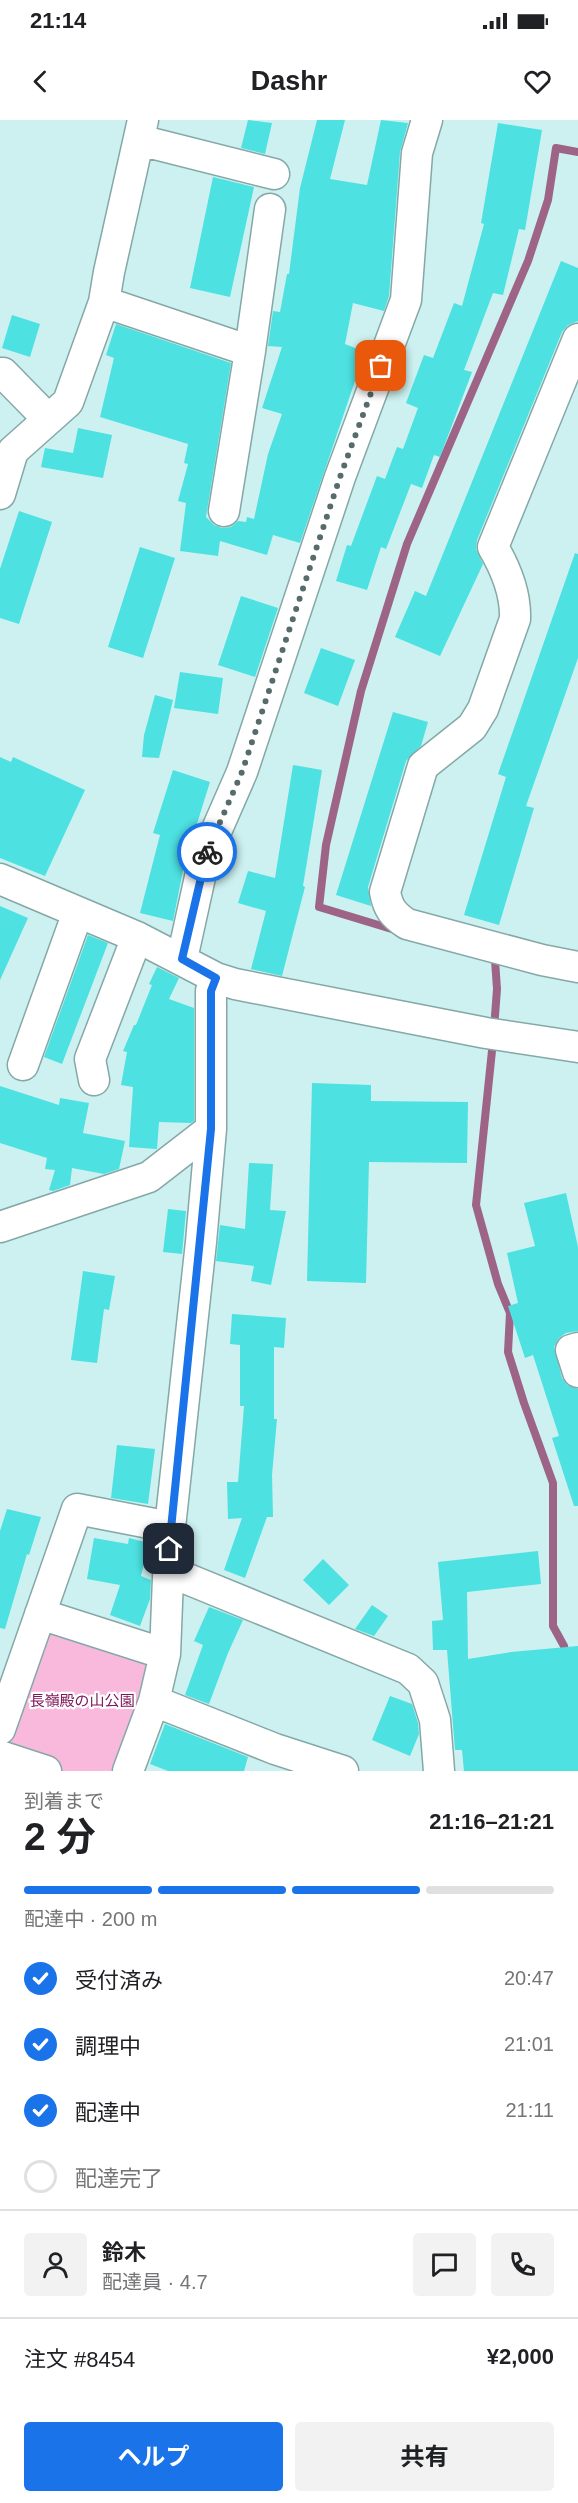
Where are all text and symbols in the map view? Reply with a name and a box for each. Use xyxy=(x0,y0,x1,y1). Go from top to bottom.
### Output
text: 21:14 xyxy=(30,8,86,33)
icon: back xyxy=(24,65,57,98)
icon: heart xyxy=(521,65,554,98)
text: Dashr xyxy=(251,66,327,96)
pin xyxy=(355,340,406,391)
icon: bag xyxy=(364,349,397,382)
courier xyxy=(177,822,237,882)
icon: bike xyxy=(191,836,224,869)
pin xyxy=(143,1523,194,1574)
icon: home xyxy=(152,1532,185,1565)
park label: 長嶺殿の山公園 xyxy=(29,1692,135,1709)
text: 到着まで xyxy=(24,1790,104,1812)
text: 21:16–21:21 xyxy=(429,1809,554,1834)
text: 2 分 xyxy=(24,1815,96,1858)
text: 配達中 · 200 m xyxy=(24,1908,157,1930)
icon: check xyxy=(24,1962,57,1995)
text: 20:47 xyxy=(504,1967,554,1989)
text: 受付済み xyxy=(75,1968,163,1993)
icon: check xyxy=(24,2028,57,2061)
text: 21:01 xyxy=(504,2033,554,2055)
text: 調理中 xyxy=(75,2034,141,2059)
icon: check xyxy=(24,2094,57,2127)
text: 21:11 xyxy=(505,2099,554,2121)
text: 配達中 xyxy=(75,2100,141,2125)
text: 配達完了 xyxy=(75,2166,163,2191)
button: person xyxy=(24,2233,87,2296)
button: chat xyxy=(413,2233,476,2296)
button: phone xyxy=(491,2233,554,2296)
text: 鈴木 xyxy=(102,2240,146,2265)
text: 配達員 · 4.7 xyxy=(102,2271,208,2293)
text: ¥2,000 xyxy=(487,2344,554,2369)
text: 注文 #8454 xyxy=(24,2347,135,2372)
button: ヘルプ xyxy=(24,2422,283,2491)
button: 共有 xyxy=(295,2422,554,2491)

